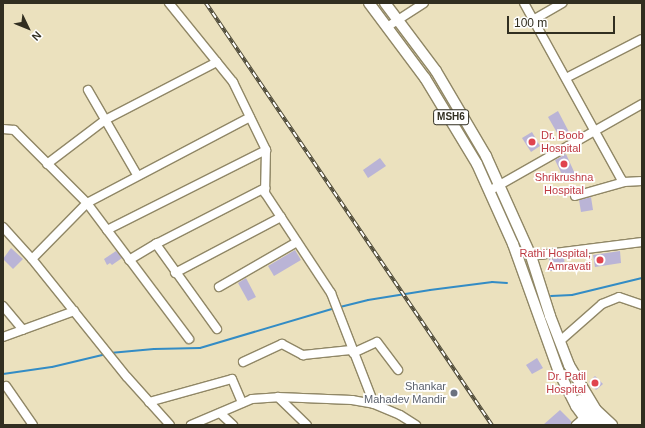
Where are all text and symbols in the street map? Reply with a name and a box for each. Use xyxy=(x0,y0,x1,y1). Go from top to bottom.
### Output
north arrow xyxy=(8,8,48,48)
scale bar xyxy=(509,8,617,34)
text: 100 m xyxy=(514,16,547,30)
text: N xyxy=(30,29,44,43)
road number: MSH6 xyxy=(433,109,469,125)
place label: Dr. Boob Hospital xyxy=(541,129,584,155)
marker: Dr. Boob Hospital xyxy=(526,136,538,148)
marker: Shrikrushna Hospital xyxy=(558,158,570,170)
place label: Shrikrushna Hospital xyxy=(535,171,593,197)
place label: Rathi Hospital, Amravati xyxy=(519,247,591,273)
marker: Rathi Hospital, Amravati xyxy=(594,254,606,266)
place label: Dr. Patil Hospital xyxy=(546,370,586,396)
marker: Dr. Patil Hospital xyxy=(589,377,601,389)
place label: Shankar Mahadev Mandir xyxy=(364,380,446,406)
marker: Shankar Mahadev Mandir xyxy=(449,388,459,398)

